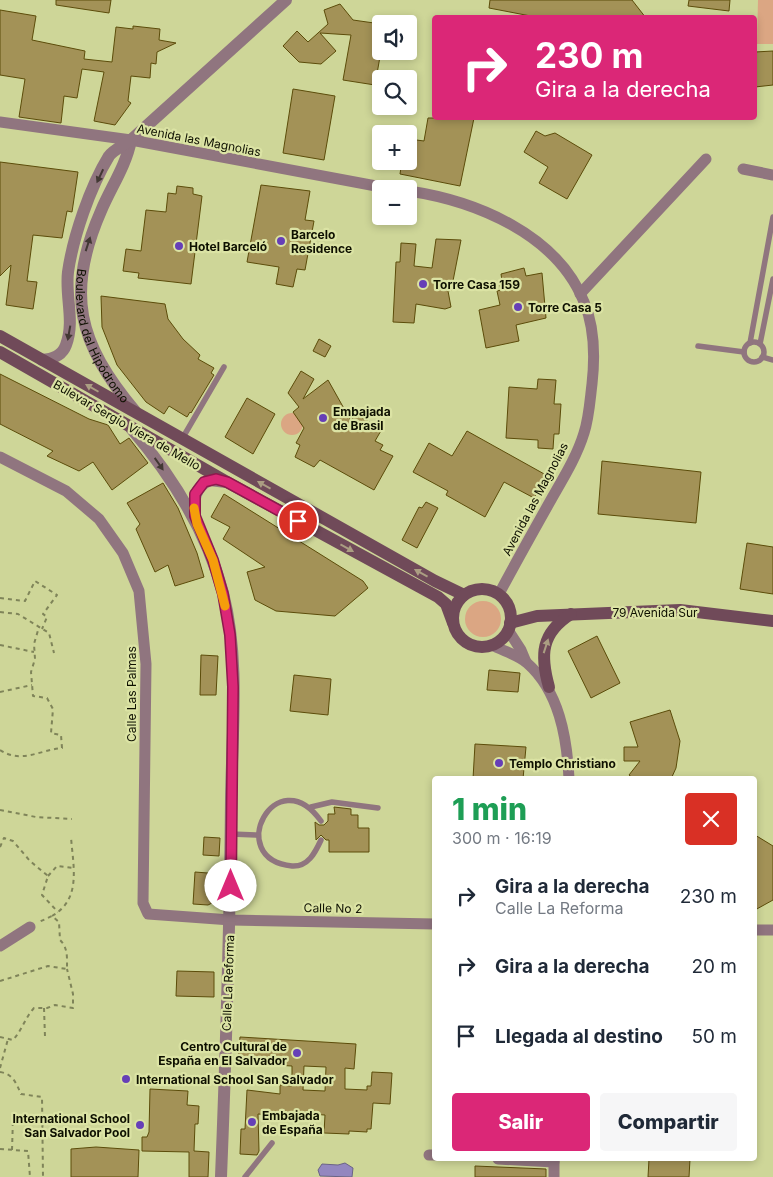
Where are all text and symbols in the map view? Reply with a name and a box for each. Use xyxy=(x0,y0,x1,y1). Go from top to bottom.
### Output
map controls xyxy=(372,15,417,225)
button: sound xyxy=(372,15,417,60)
text: 230 m xyxy=(535,34,643,76)
icon: right xyxy=(452,35,517,100)
button: search xyxy=(372,70,417,115)
text: Gira a la derecha xyxy=(535,76,711,102)
street label: Avenida las Magnolias xyxy=(136,121,262,159)
button: + xyxy=(372,125,417,170)
one-way arrow xyxy=(96,169,104,183)
button: − xyxy=(372,180,417,225)
place label: Barcelo Residence xyxy=(291,227,352,256)
marker: Barcelo Residence xyxy=(275,235,287,247)
one-way arrow xyxy=(85,236,92,251)
place label: Hotel Barceló xyxy=(189,239,267,254)
marker: Hotel Barceló xyxy=(173,240,185,252)
street label: Boulevard del Hipódromo xyxy=(73,268,133,406)
place label: Torre Casa 159 xyxy=(433,277,520,292)
marker: Torre Casa 159 xyxy=(417,278,429,290)
place label: Torre Casa 5 xyxy=(528,300,602,315)
marker: Torre Casa 5 xyxy=(512,301,524,313)
one-way arrow xyxy=(64,325,72,341)
street label: Bulevar Sergio Viera de Mello xyxy=(51,377,203,473)
one-way arrow xyxy=(85,384,98,393)
place label: Embajada de Brasil xyxy=(333,404,391,433)
marker: Embajada de Brasil xyxy=(317,412,329,424)
street label: Avenida las Magnolias xyxy=(499,440,571,558)
one-way arrow xyxy=(154,457,164,471)
one-way arrow xyxy=(256,481,271,489)
pin xyxy=(277,500,319,542)
icon: arrive xyxy=(284,507,312,535)
one-way arrow xyxy=(340,544,354,552)
one-way arrow xyxy=(413,569,428,577)
street label: 79 Avenida Sur xyxy=(612,605,698,620)
one-way arrow xyxy=(542,638,550,653)
street label: Calle Las Palmas xyxy=(124,646,139,742)
place label: Templo Christiano xyxy=(509,756,616,771)
marker: Templo Christiano xyxy=(493,757,505,769)
text: 1 min xyxy=(452,791,527,827)
button: close xyxy=(685,793,737,845)
text: 300 m · 16:19 xyxy=(452,828,552,848)
position arrow xyxy=(204,859,256,911)
text: Gira a la derecha xyxy=(495,875,650,898)
icon: right xyxy=(452,882,480,910)
text: 230 m xyxy=(680,885,737,908)
text: Calle La Reforma xyxy=(495,898,624,918)
street label: Calle No 2 xyxy=(304,900,362,916)
street label: Calle La Reforma xyxy=(219,935,237,1031)
icon: right xyxy=(452,952,480,980)
text: Gira a la derecha xyxy=(495,955,650,978)
text: 20 m xyxy=(691,955,737,978)
icon: arrive xyxy=(452,1022,480,1050)
text: Llegada al destino xyxy=(495,1025,663,1048)
text: 50 m xyxy=(691,1025,737,1048)
place label: Centro Cultural de España en El Salvador xyxy=(158,1039,287,1068)
marker: Centro Cultural de España en El Salvador xyxy=(291,1047,303,1059)
place label: International School San Salvador xyxy=(136,1072,334,1087)
marker: International School San Salvador xyxy=(120,1073,132,1085)
button: Salir xyxy=(452,1093,590,1151)
button: Compartir xyxy=(600,1093,737,1151)
place label: Embajada de España xyxy=(262,1108,323,1137)
place label: International School San Salvador Pool xyxy=(12,1111,130,1140)
marker: Embajada de España xyxy=(246,1116,258,1128)
marker: International School San Salvador Pool xyxy=(134,1119,146,1131)

